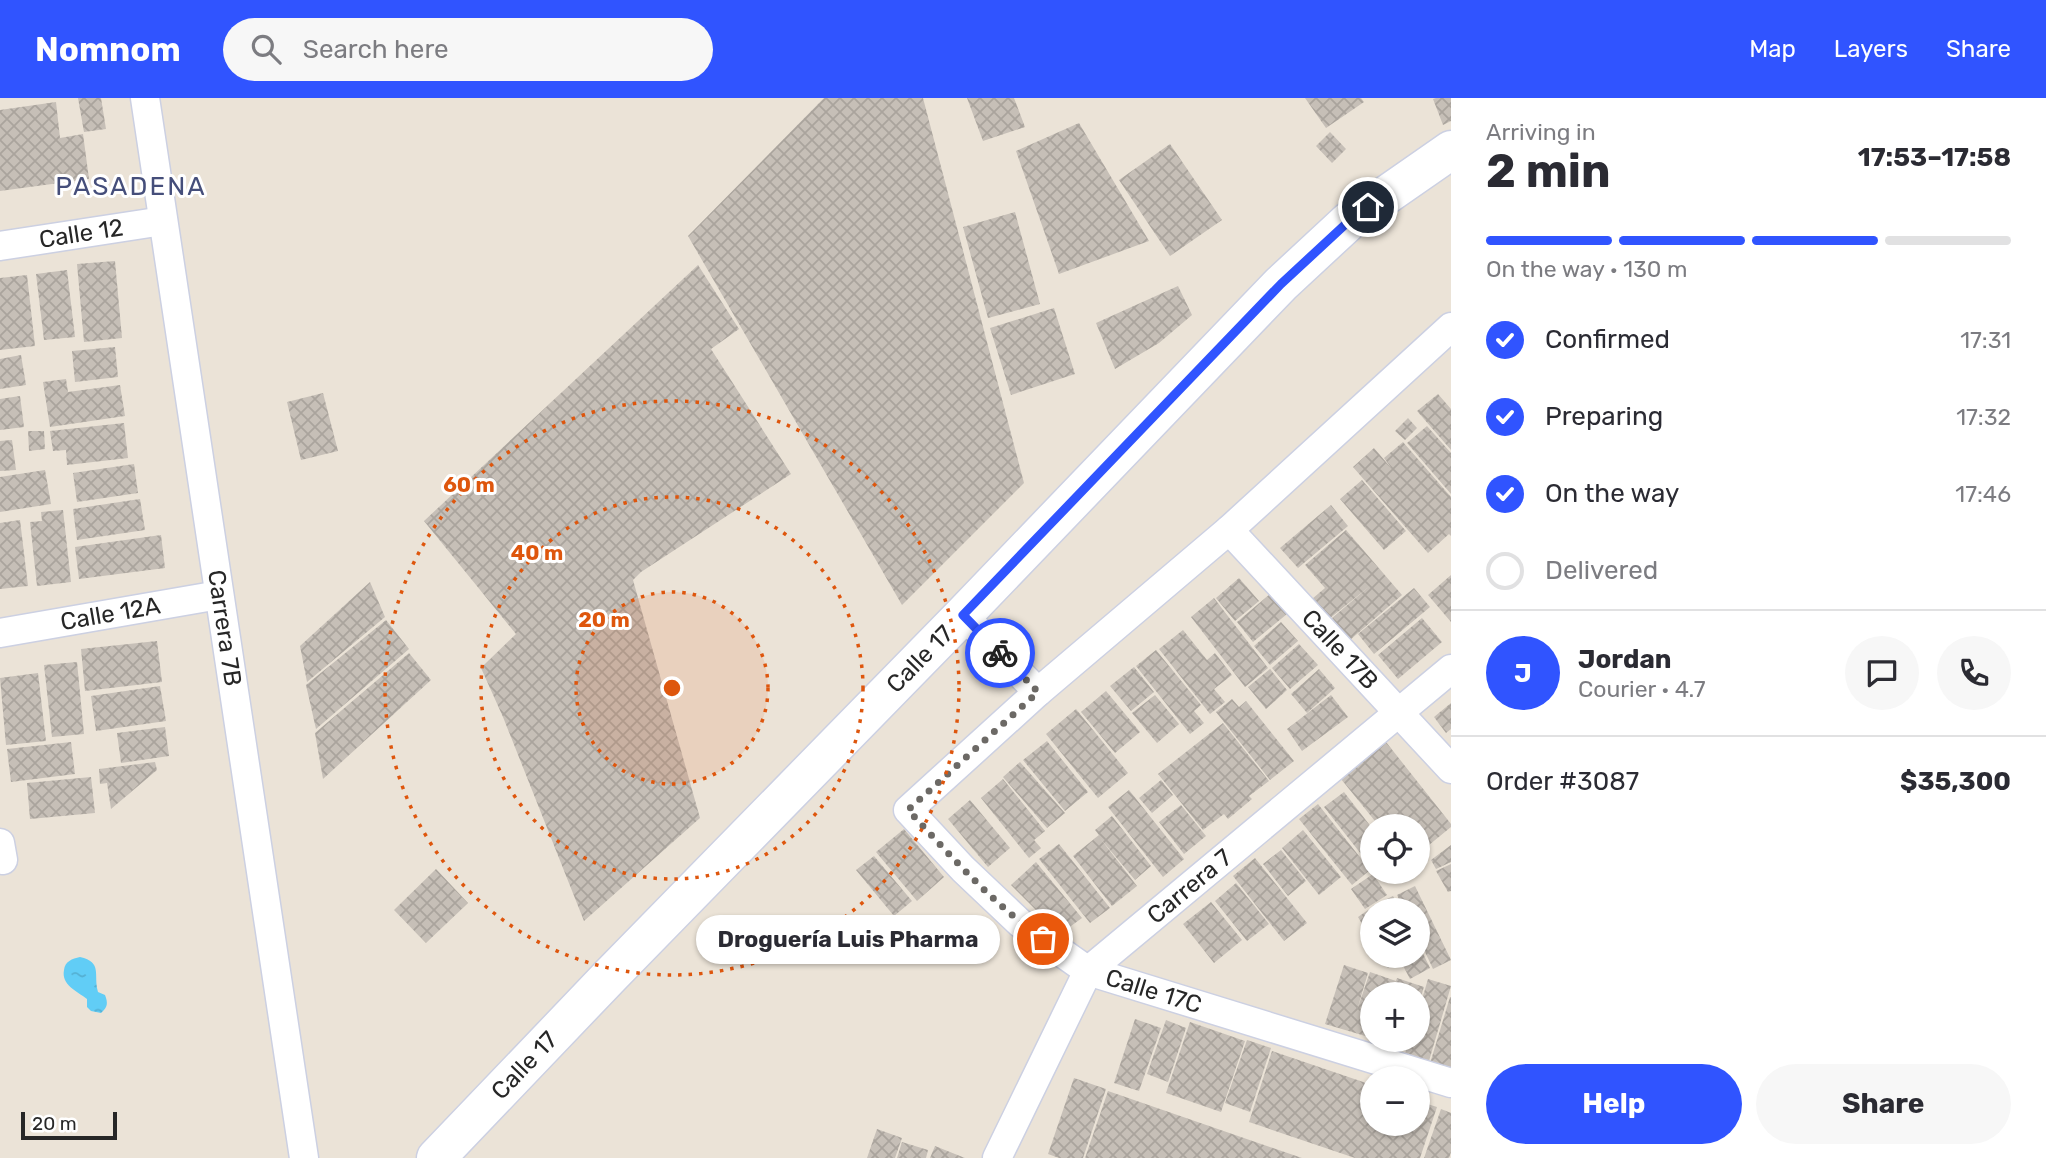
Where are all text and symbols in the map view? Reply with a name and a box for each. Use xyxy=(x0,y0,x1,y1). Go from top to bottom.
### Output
search box xyxy=(223,18,713,81)
text: Nomnom xyxy=(35,30,181,69)
icon: search xyxy=(247,30,285,68)
text: Search here xyxy=(303,34,449,65)
text: Map xyxy=(1749,35,1796,63)
text: Layers xyxy=(1834,35,1908,63)
text: Share xyxy=(1946,35,2011,63)
text: Arriving in xyxy=(1486,118,1596,146)
text: 17:53–17:58 xyxy=(1858,142,2011,173)
text: 2 min xyxy=(1486,144,1611,199)
district label: PASADENA xyxy=(55,171,207,202)
pin xyxy=(1338,177,1398,237)
icon: home xyxy=(1349,188,1387,226)
street label: Calle 12 xyxy=(37,213,125,254)
text: On the way · 130 m xyxy=(1486,255,1687,283)
icon: check xyxy=(1486,321,1524,359)
text: Confirmed xyxy=(1545,324,1670,355)
text: 17:31 xyxy=(1960,326,2011,354)
icon: check xyxy=(1486,398,1524,436)
text: Preparing xyxy=(1545,401,1663,432)
text: 17:32 xyxy=(1956,403,2011,431)
text: 60 m xyxy=(443,472,495,497)
icon: check xyxy=(1486,475,1524,513)
text: On the way xyxy=(1545,478,1679,509)
text: 17:46 xyxy=(1955,480,2011,508)
text: 40 m xyxy=(511,540,563,565)
text: Delivered xyxy=(1545,555,1658,586)
street label: Carrera 7B xyxy=(202,568,247,688)
street label: Calle 12A xyxy=(58,591,162,636)
street label: Calle 17B xyxy=(1296,604,1384,695)
text: 20 m xyxy=(578,607,630,632)
courier xyxy=(965,618,1035,688)
street label: Calle 17 xyxy=(881,620,959,699)
icon: bike xyxy=(981,634,1019,672)
button: chat xyxy=(1845,636,1919,710)
button: phone xyxy=(1937,636,2011,710)
text: Jordan xyxy=(1578,644,1671,675)
text: J xyxy=(1514,658,1532,689)
text: Courier · 4.7 xyxy=(1578,675,1705,703)
centre of rings xyxy=(660,676,684,700)
text: Order #3087 xyxy=(1486,766,1639,797)
text: $35,300 xyxy=(1900,766,2011,797)
map controls xyxy=(1360,814,1430,1136)
button: locate xyxy=(1360,814,1430,884)
street label: Carrera 7 xyxy=(1142,843,1237,930)
button: layers xyxy=(1360,898,1430,968)
pin xyxy=(1013,909,1073,969)
callout: Droguería Luis Pharma xyxy=(696,914,1001,964)
icon: bag xyxy=(1024,920,1062,958)
text: Droguería Luis Pharma xyxy=(718,925,978,953)
street label: Calle 17C xyxy=(1102,963,1205,1019)
button: + xyxy=(1360,982,1430,1052)
street label: Calle 17 xyxy=(486,1026,563,1105)
button: Help xyxy=(1486,1064,1742,1144)
button: Share xyxy=(1756,1064,2011,1144)
button: − xyxy=(1360,1066,1430,1136)
scale bar xyxy=(21,1109,117,1141)
text: 20 m xyxy=(32,1112,77,1135)

